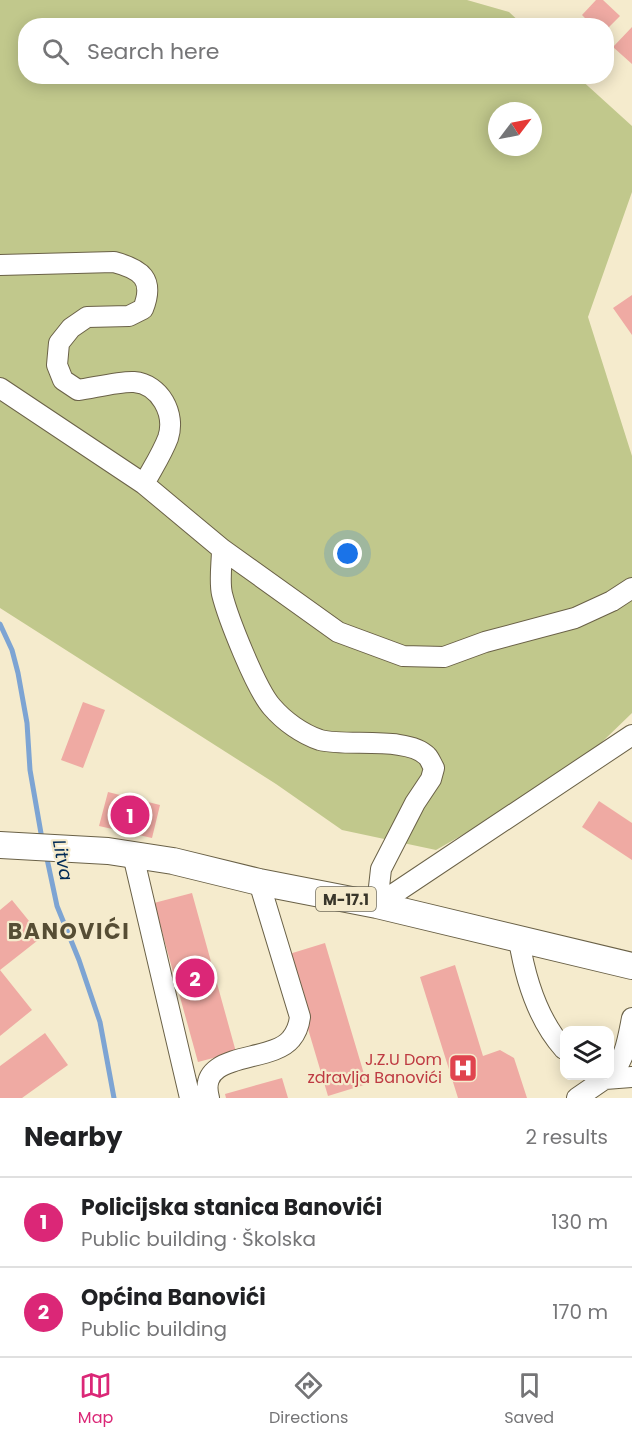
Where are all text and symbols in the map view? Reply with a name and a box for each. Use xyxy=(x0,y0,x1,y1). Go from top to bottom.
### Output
search box xyxy=(18,18,614,84)
icon: search xyxy=(39,35,72,68)
text: Search here xyxy=(87,36,220,67)
north arrow xyxy=(488,102,542,156)
your location xyxy=(333,539,362,568)
pin: 1 xyxy=(110,792,150,838)
water label: Litva xyxy=(47,837,79,883)
road number: M-17.1 xyxy=(316,887,376,911)
district label: BANOVIĆI xyxy=(8,916,130,947)
pin: 2 xyxy=(176,956,214,1000)
map controls xyxy=(560,1026,614,1080)
button: layers xyxy=(560,1026,614,1080)
place label: J.Z.U Dom zdravlja Banovići xyxy=(307,1048,442,1089)
hospital icon: J.Z.U Dom zdravlja Banovići xyxy=(447,1052,479,1084)
text: Nearby xyxy=(24,1119,122,1155)
text: 2 results xyxy=(525,1123,608,1151)
text: Policijska stanica Banovići xyxy=(81,1192,382,1223)
text: 1 xyxy=(40,1208,47,1236)
text: 130 m xyxy=(551,1208,608,1236)
text: Public building · Školska xyxy=(81,1225,316,1253)
text: Općina Banovići xyxy=(81,1282,266,1313)
text: 2 xyxy=(38,1298,49,1326)
text: 170 m xyxy=(552,1298,608,1326)
text: Public building xyxy=(81,1315,227,1343)
tab: Map xyxy=(78,1369,113,1430)
tab: Directions xyxy=(269,1369,348,1430)
tab: Saved xyxy=(504,1369,554,1430)

